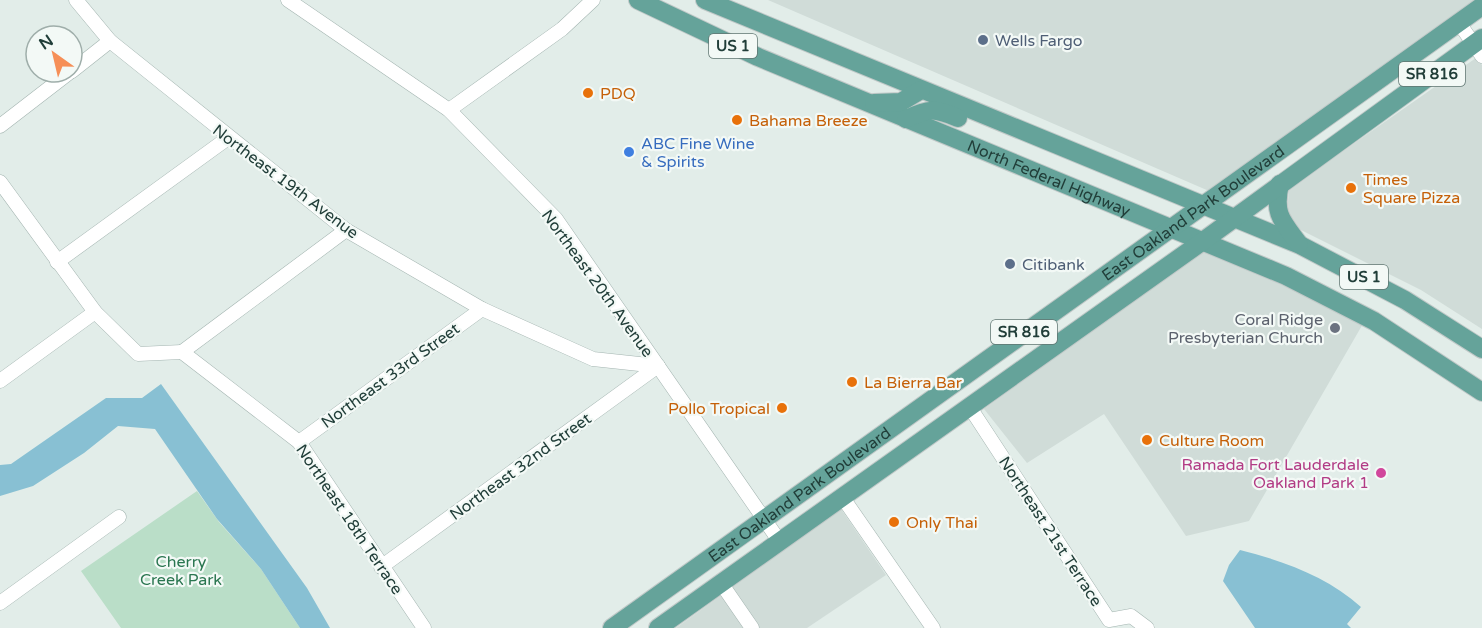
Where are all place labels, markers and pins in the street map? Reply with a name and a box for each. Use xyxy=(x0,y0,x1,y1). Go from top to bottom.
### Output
place label: Wells Fargo xyxy=(995,31,1083,51)
marker: Wells Fargo xyxy=(976,33,990,47)
place label: PDQ xyxy=(600,84,636,104)
marker: PDQ xyxy=(581,86,595,100)
place label: Bahama Breeze xyxy=(749,111,868,131)
marker: Bahama Breeze xyxy=(730,113,744,127)
place label: ABC Fine Wine & Spirits xyxy=(641,134,755,172)
marker: ABC Fine Wine & Spirits xyxy=(622,145,636,159)
place label: Times Square Pizza xyxy=(1363,170,1460,208)
marker: Times Square Pizza xyxy=(1344,181,1358,195)
place label: Citibank xyxy=(1022,255,1085,275)
marker: Citibank xyxy=(1003,257,1017,271)
place label: Coral Ridge Presbyterian Church xyxy=(1168,310,1323,348)
marker: Coral Ridge Presbyterian Church xyxy=(1328,321,1342,335)
place label: La Bierra Bar xyxy=(864,373,963,393)
marker: La Bierra Bar xyxy=(845,375,859,389)
place label: Pollo Tropical xyxy=(668,399,770,419)
marker: Pollo Tropical xyxy=(775,401,789,415)
place label: Culture Room xyxy=(1159,431,1264,451)
marker: Culture Room xyxy=(1140,433,1154,447)
place label: Ramada Fort Lauderdale Oakland Park 1 xyxy=(1181,455,1369,493)
marker: Ramada Fort Lauderdale Oakland Park 1 xyxy=(1374,466,1388,480)
place label: Only Thai xyxy=(906,513,978,533)
marker: Only Thai xyxy=(887,515,901,529)

